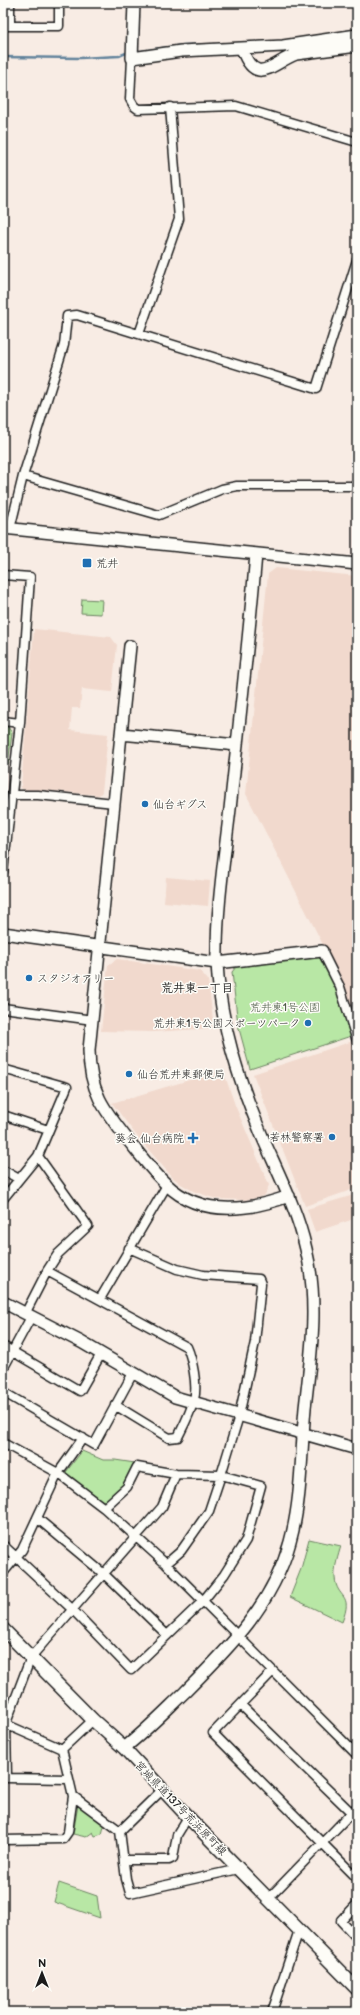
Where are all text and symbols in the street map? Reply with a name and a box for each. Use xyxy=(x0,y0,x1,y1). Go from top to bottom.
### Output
marker: 荒井 xyxy=(81,557,93,569)
place label: 荒井 xyxy=(96,557,118,570)
place label: 仙台ギグス xyxy=(153,798,207,811)
marker: 仙台ギグス xyxy=(140,799,150,809)
place label: スタジオアリー xyxy=(37,972,114,985)
marker: スタジオアリー xyxy=(24,973,34,983)
district label: 荒井東一丁目 xyxy=(161,981,233,996)
park label: 荒井東1号公園 xyxy=(250,1001,320,1014)
place label: 荒井東1号公園スポーツパーク xyxy=(153,1017,300,1030)
marker: 荒井東1号公園スポーツパーク xyxy=(303,1018,313,1028)
place label: 仙台荒井東郵便局 xyxy=(137,1068,225,1081)
marker: 仙台荒井東郵便局 xyxy=(124,1069,134,1079)
place label: 若林警察署 xyxy=(269,1131,324,1144)
place label: 葵会 仙台病院 xyxy=(115,1132,184,1145)
marker: 葵会 仙台病院 xyxy=(187,1132,199,1144)
marker: 若林警察署 xyxy=(327,1132,337,1142)
street label: 宮城県道137号荒浜原町線 xyxy=(132,1758,229,1858)
north arrow xyxy=(22,1953,62,1993)
text: N xyxy=(38,1957,46,1970)

